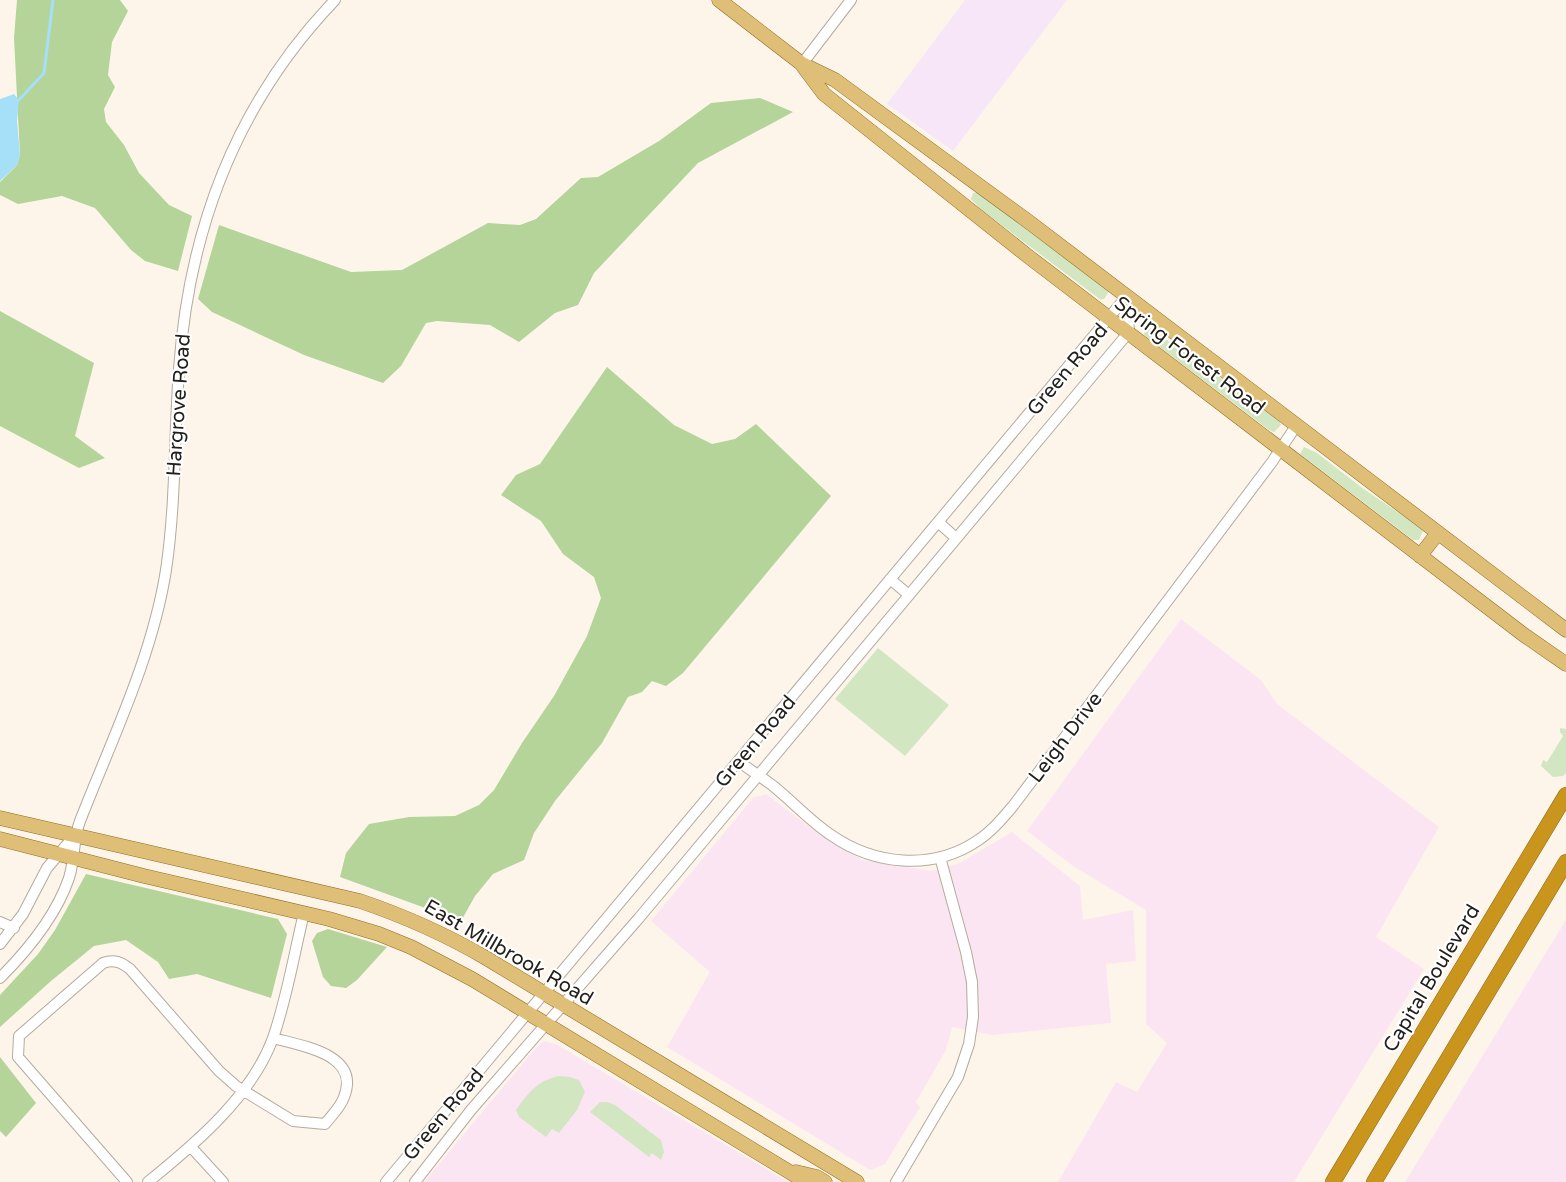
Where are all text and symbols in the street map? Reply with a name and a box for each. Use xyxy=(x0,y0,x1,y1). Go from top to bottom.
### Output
street label: Spring Forest Road xyxy=(1109,291,1269,420)
street label: Green Road xyxy=(1022,319,1113,421)
street label: Hargrove Road xyxy=(162,333,196,477)
street label: Leigh Drive xyxy=(1024,688,1108,788)
street label: Green Road xyxy=(710,691,801,793)
street label: East Millbrook Road xyxy=(420,895,597,1011)
street label: Capital Boulevard xyxy=(1378,900,1485,1057)
street label: Green Road xyxy=(398,1064,489,1166)

